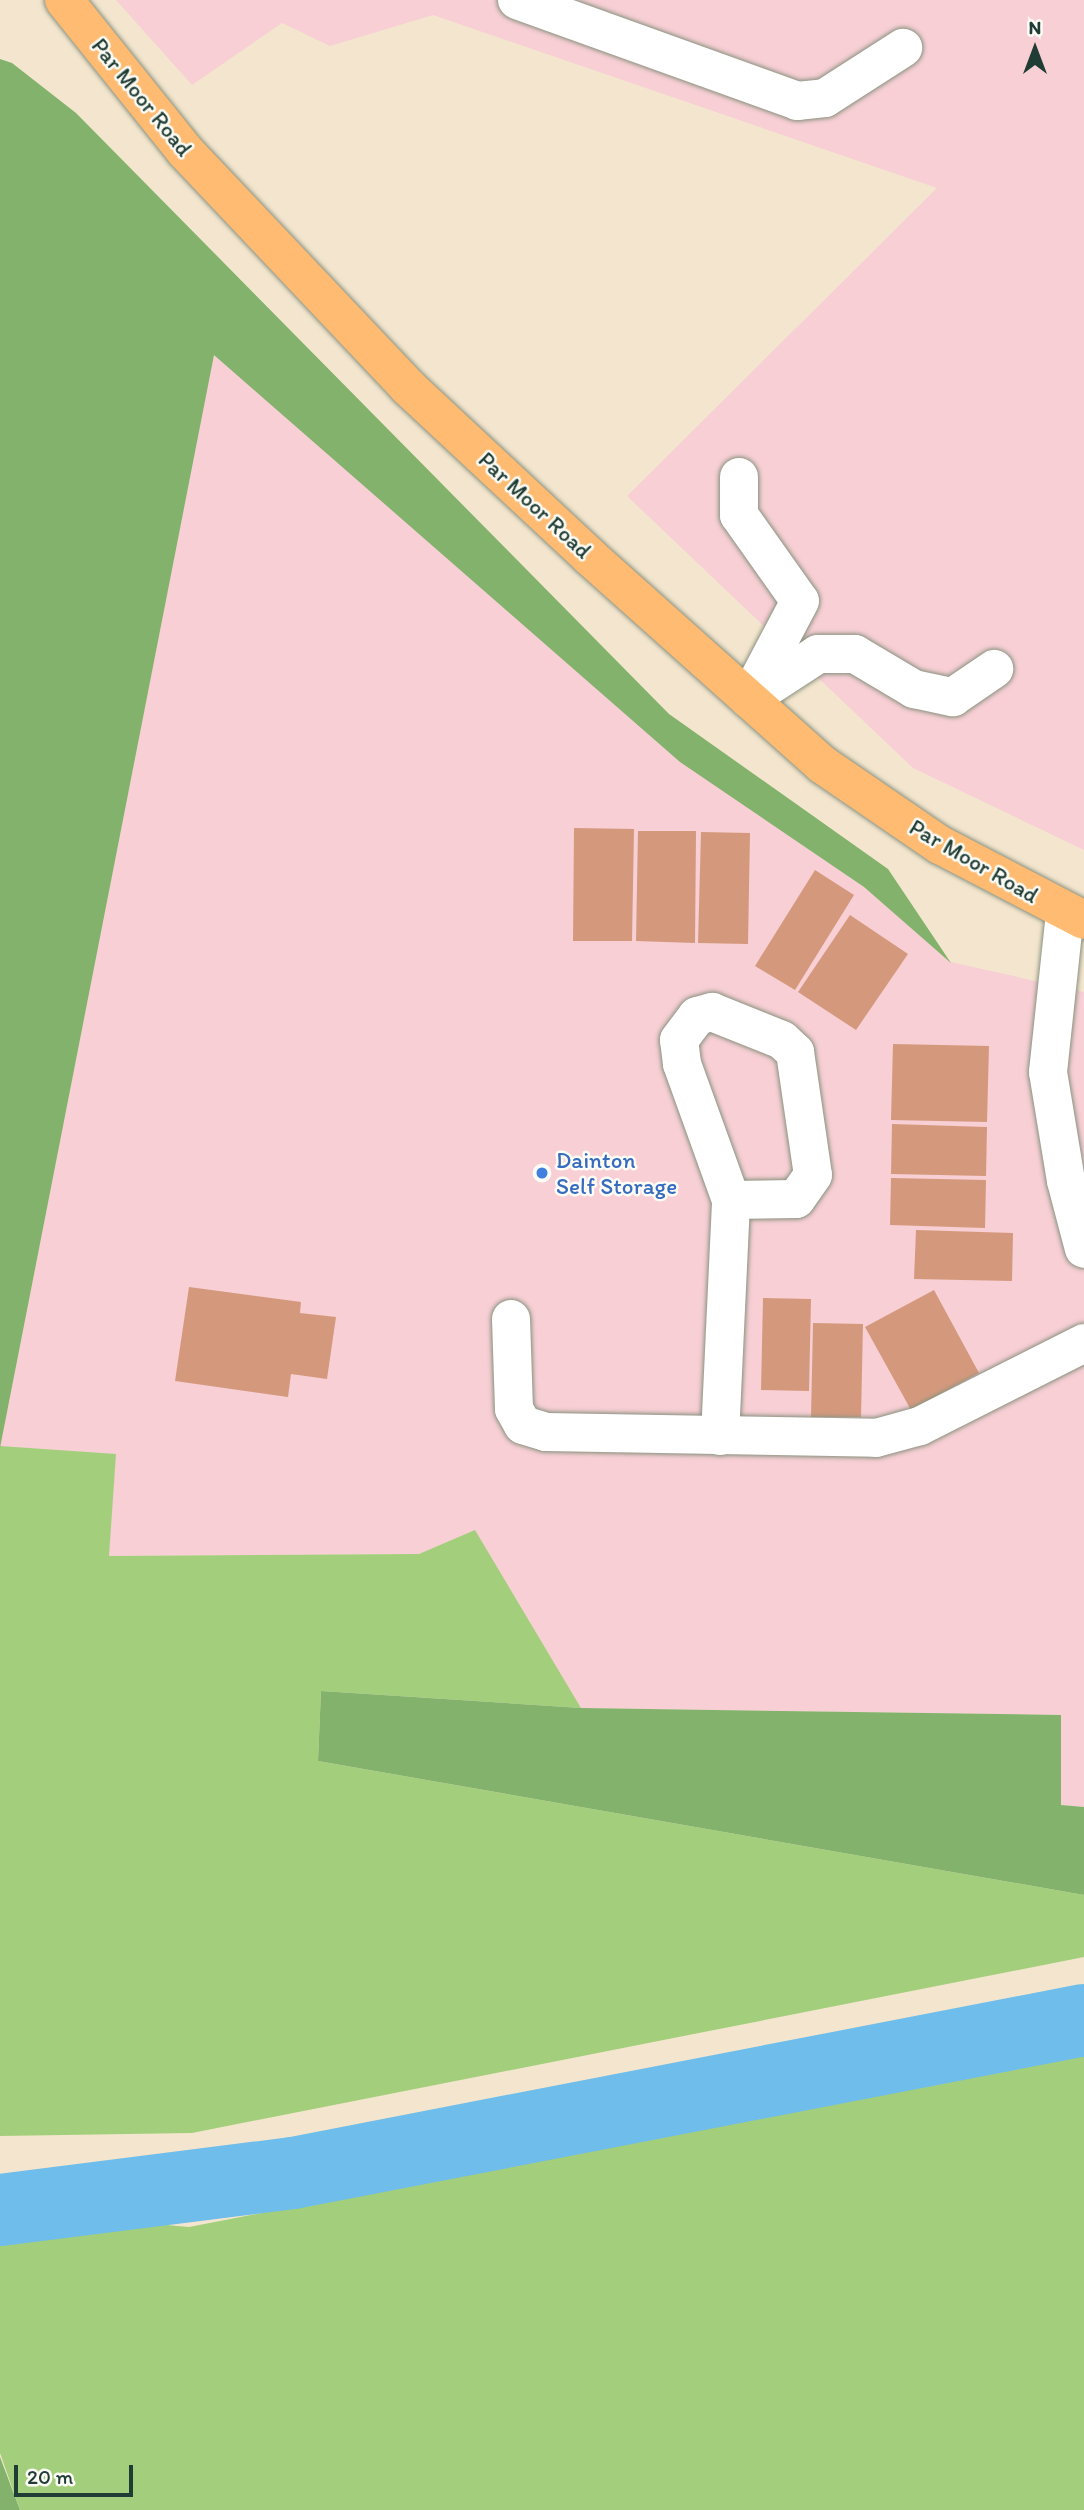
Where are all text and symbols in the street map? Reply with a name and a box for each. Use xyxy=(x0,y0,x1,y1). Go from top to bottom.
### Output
north arrow xyxy=(1000,14,1070,84)
text: N xyxy=(1029,16,1041,39)
street label: Par Moor Road xyxy=(86,32,198,162)
street label: Par Moor Road xyxy=(473,446,597,564)
street label: Par Moor Road xyxy=(905,813,1043,909)
place label: Dainton Self Storage xyxy=(556,1146,676,1200)
marker: Dainton Self Storage xyxy=(534,1165,550,1181)
scale bar xyxy=(18,2450,136,2494)
text: 20 m xyxy=(27,2464,73,2489)

